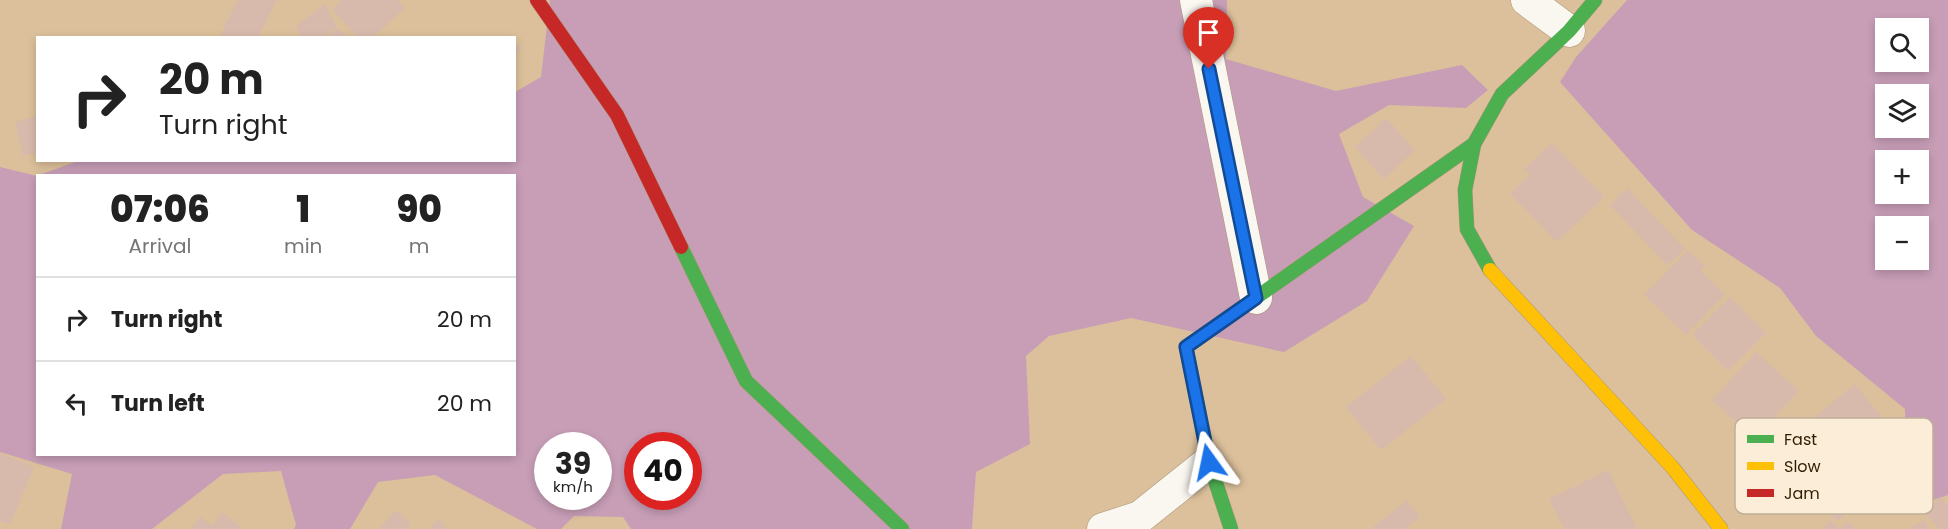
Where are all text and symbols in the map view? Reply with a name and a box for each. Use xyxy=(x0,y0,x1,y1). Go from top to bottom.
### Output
pin xyxy=(1183,7,1234,69)
icon: arrive xyxy=(1192,16,1225,49)
map controls xyxy=(1875,18,1929,270)
button: search xyxy=(1875,18,1929,72)
text: 20 m xyxy=(159,50,264,109)
icon: right xyxy=(60,60,138,138)
button: layers xyxy=(1875,84,1929,138)
text: Turn right xyxy=(159,106,288,143)
button: + xyxy=(1875,150,1929,204)
text: 07:06 xyxy=(110,184,210,235)
text: 1 xyxy=(296,184,310,235)
text: 90 xyxy=(396,184,442,235)
button: − xyxy=(1875,216,1929,270)
text: Arrival xyxy=(129,232,192,260)
text: min xyxy=(284,232,322,260)
text: m xyxy=(409,232,429,260)
icon: right xyxy=(60,303,93,336)
text: Turn right xyxy=(111,304,222,335)
text: 20 m xyxy=(437,304,492,335)
icon: left xyxy=(60,387,93,420)
text: Turn left xyxy=(111,388,205,419)
text: 20 m xyxy=(437,388,492,419)
legend xyxy=(1735,418,1933,514)
text: Fast xyxy=(1784,428,1817,451)
position arrow xyxy=(1177,430,1241,494)
speed limit sign: 40 xyxy=(624,432,702,510)
text: 39 xyxy=(555,442,591,485)
text: Slow xyxy=(1784,455,1821,478)
text: km/h xyxy=(553,476,593,497)
text: Jam xyxy=(1784,482,1820,505)

